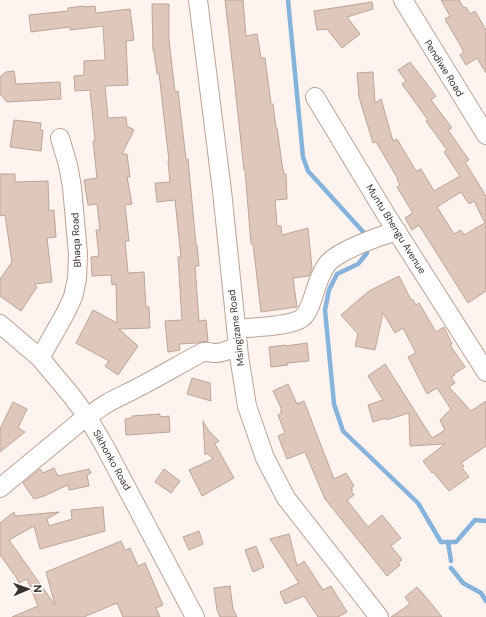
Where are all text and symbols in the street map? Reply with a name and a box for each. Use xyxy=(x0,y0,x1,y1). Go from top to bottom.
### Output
street label: Pendiwe Road xyxy=(421,37,467,99)
street label: Muntu Bhengu Avenue xyxy=(363,182,429,277)
street label: Bhaqa Road xyxy=(68,212,84,268)
street label: Msingizane Road xyxy=(225,289,247,367)
street label: Sikhonko Road xyxy=(90,427,134,493)
north arrow xyxy=(8,569,48,609)
text: N xyxy=(31,584,45,593)

